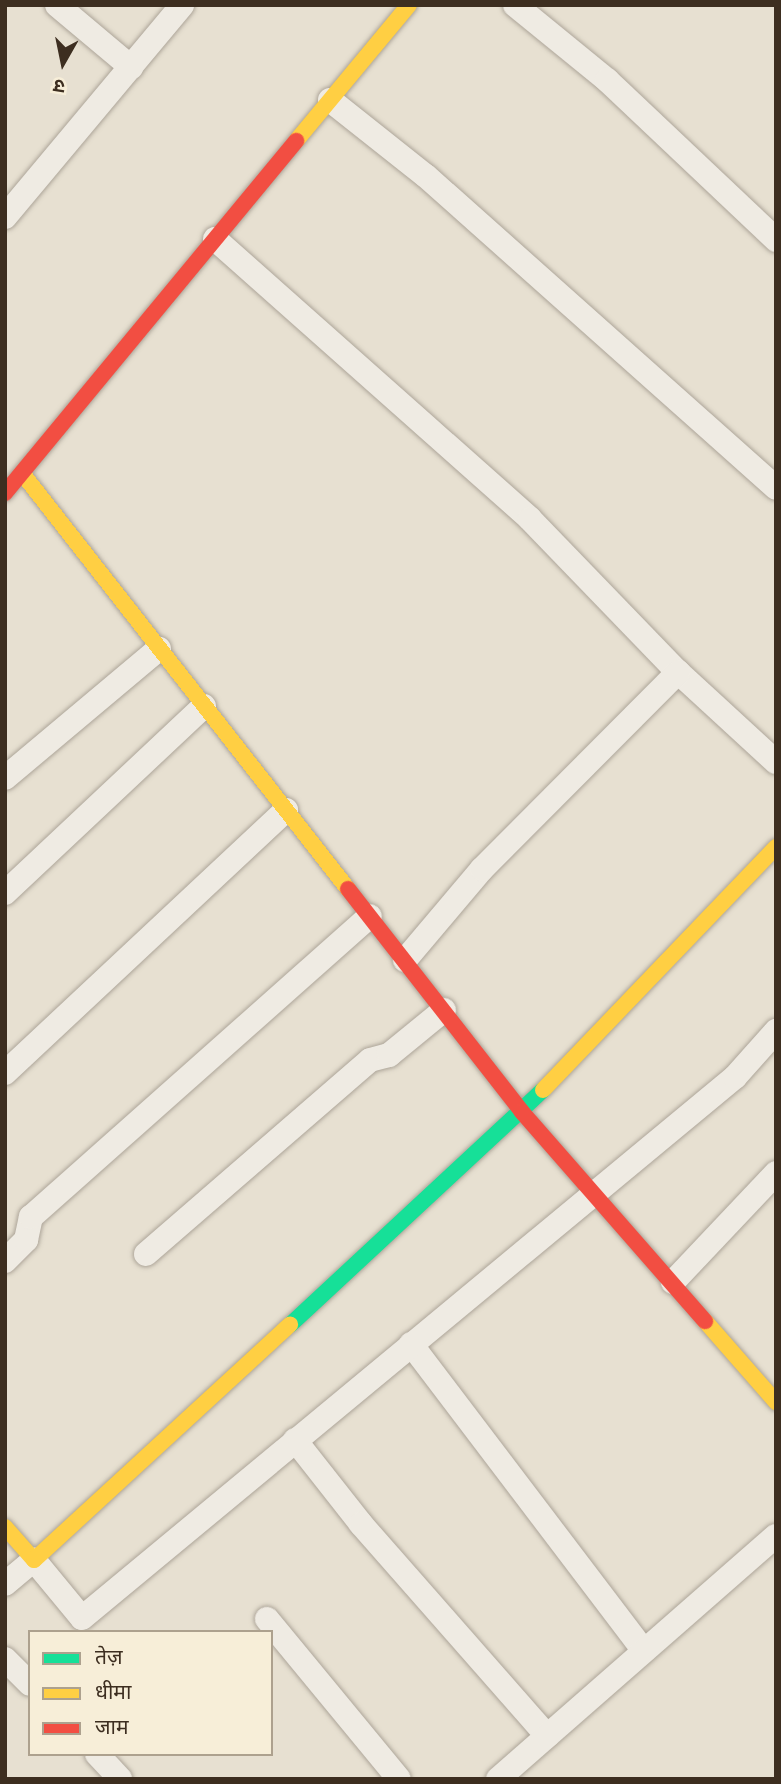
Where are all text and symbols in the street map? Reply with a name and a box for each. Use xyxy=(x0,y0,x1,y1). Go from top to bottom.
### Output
north arrow xyxy=(28,28,98,98)
text: उ xyxy=(52,71,67,97)
legend xyxy=(28,1630,273,1756)
text: तेज़ xyxy=(95,1645,123,1673)
text: धीमा xyxy=(95,1680,131,1708)
text: जाम xyxy=(95,1715,129,1743)

